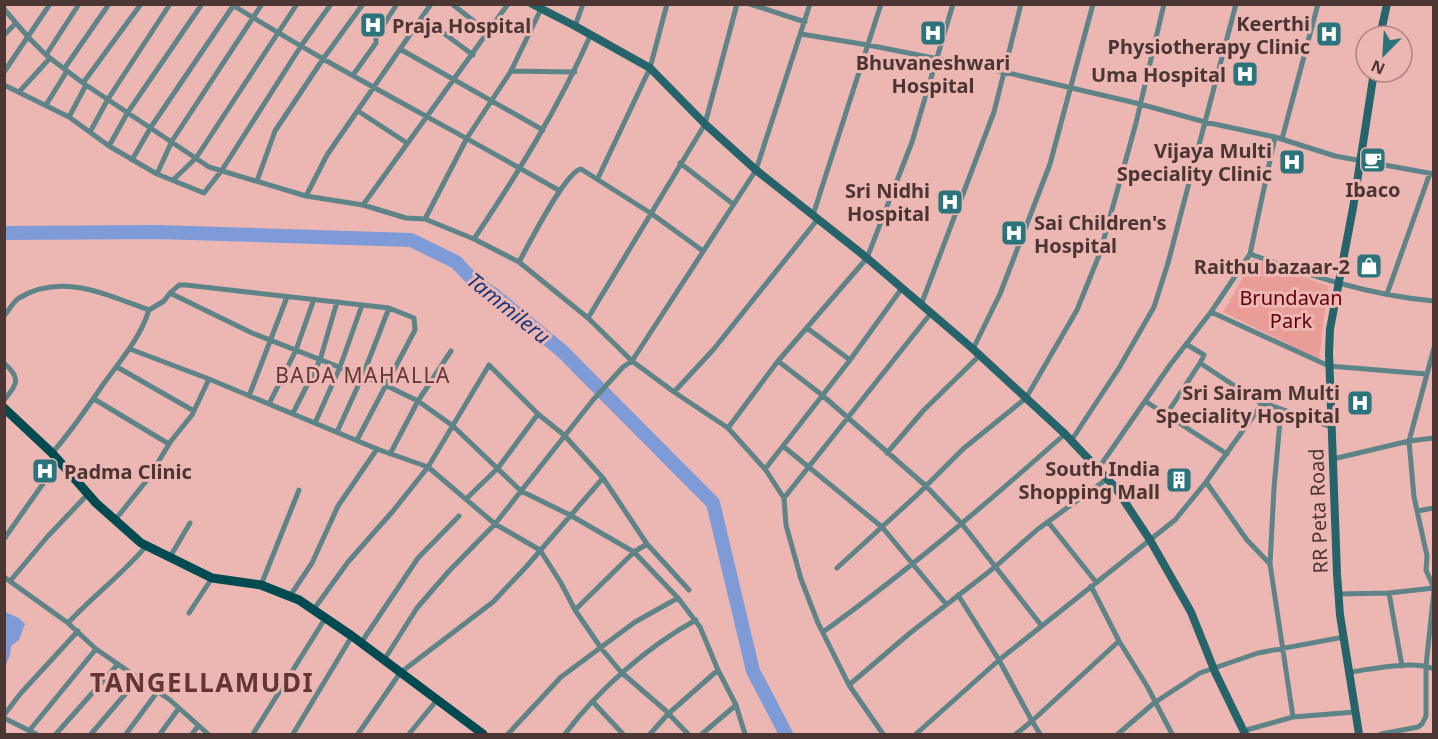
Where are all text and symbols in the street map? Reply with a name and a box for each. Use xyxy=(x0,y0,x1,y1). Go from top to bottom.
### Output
hospital icon: Praja Hospital xyxy=(358,10,388,40)
place label: Keerthi Physiotherapy Clinic xyxy=(1108,10,1310,60)
place label: Praja Hospital xyxy=(392,12,531,39)
hospital icon: Bhuvaneshwari Hospital xyxy=(918,18,948,48)
hospital icon: Keerthi Physiotherapy Clinic xyxy=(1314,19,1344,49)
north arrow xyxy=(1354,24,1414,84)
place label: Bhuvaneshwari Hospital xyxy=(856,49,1010,99)
text: N xyxy=(1367,55,1388,80)
hospital icon: Uma Hospital xyxy=(1230,59,1260,89)
place label: Uma Hospital xyxy=(1091,61,1226,88)
place label: Vijaya Multi Speciality Clinic xyxy=(1117,137,1272,187)
cafe icon: Ibaco xyxy=(1358,145,1388,175)
hospital icon: Vijaya Multi Speciality Clinic xyxy=(1277,147,1307,177)
place label: Ibaco xyxy=(1345,176,1401,203)
place label: Sri Nidhi Hospital xyxy=(845,177,930,227)
hospital icon: Sri Nidhi Hospital xyxy=(935,187,965,217)
place label: Sai Children's Hospital xyxy=(1034,209,1167,259)
hospital icon: Sai Children's Hospital xyxy=(999,218,1029,248)
shop icon: Raithu bazaar-2 xyxy=(1354,251,1384,281)
place label: Raithu bazaar-2 xyxy=(1194,253,1350,280)
water label: Tammileru xyxy=(462,266,556,350)
park label: Brundavan Park xyxy=(1239,284,1343,334)
district label: BADA MAHALLA xyxy=(275,361,451,389)
place label: Sri Sairam Multi Speciality Hospital xyxy=(1156,379,1340,429)
hospital icon: Sri Sairam Multi Speciality Hospital xyxy=(1345,388,1375,418)
street label: RR Peta Road xyxy=(1302,448,1334,574)
place label: South India Shopping Mall xyxy=(1019,455,1160,505)
hospital icon: Padma Clinic xyxy=(30,456,60,486)
place label: Padma Clinic xyxy=(64,458,192,485)
building icon: South India Shopping Mall xyxy=(1164,465,1194,495)
district label: TANGELLAMUDI xyxy=(90,664,314,700)

